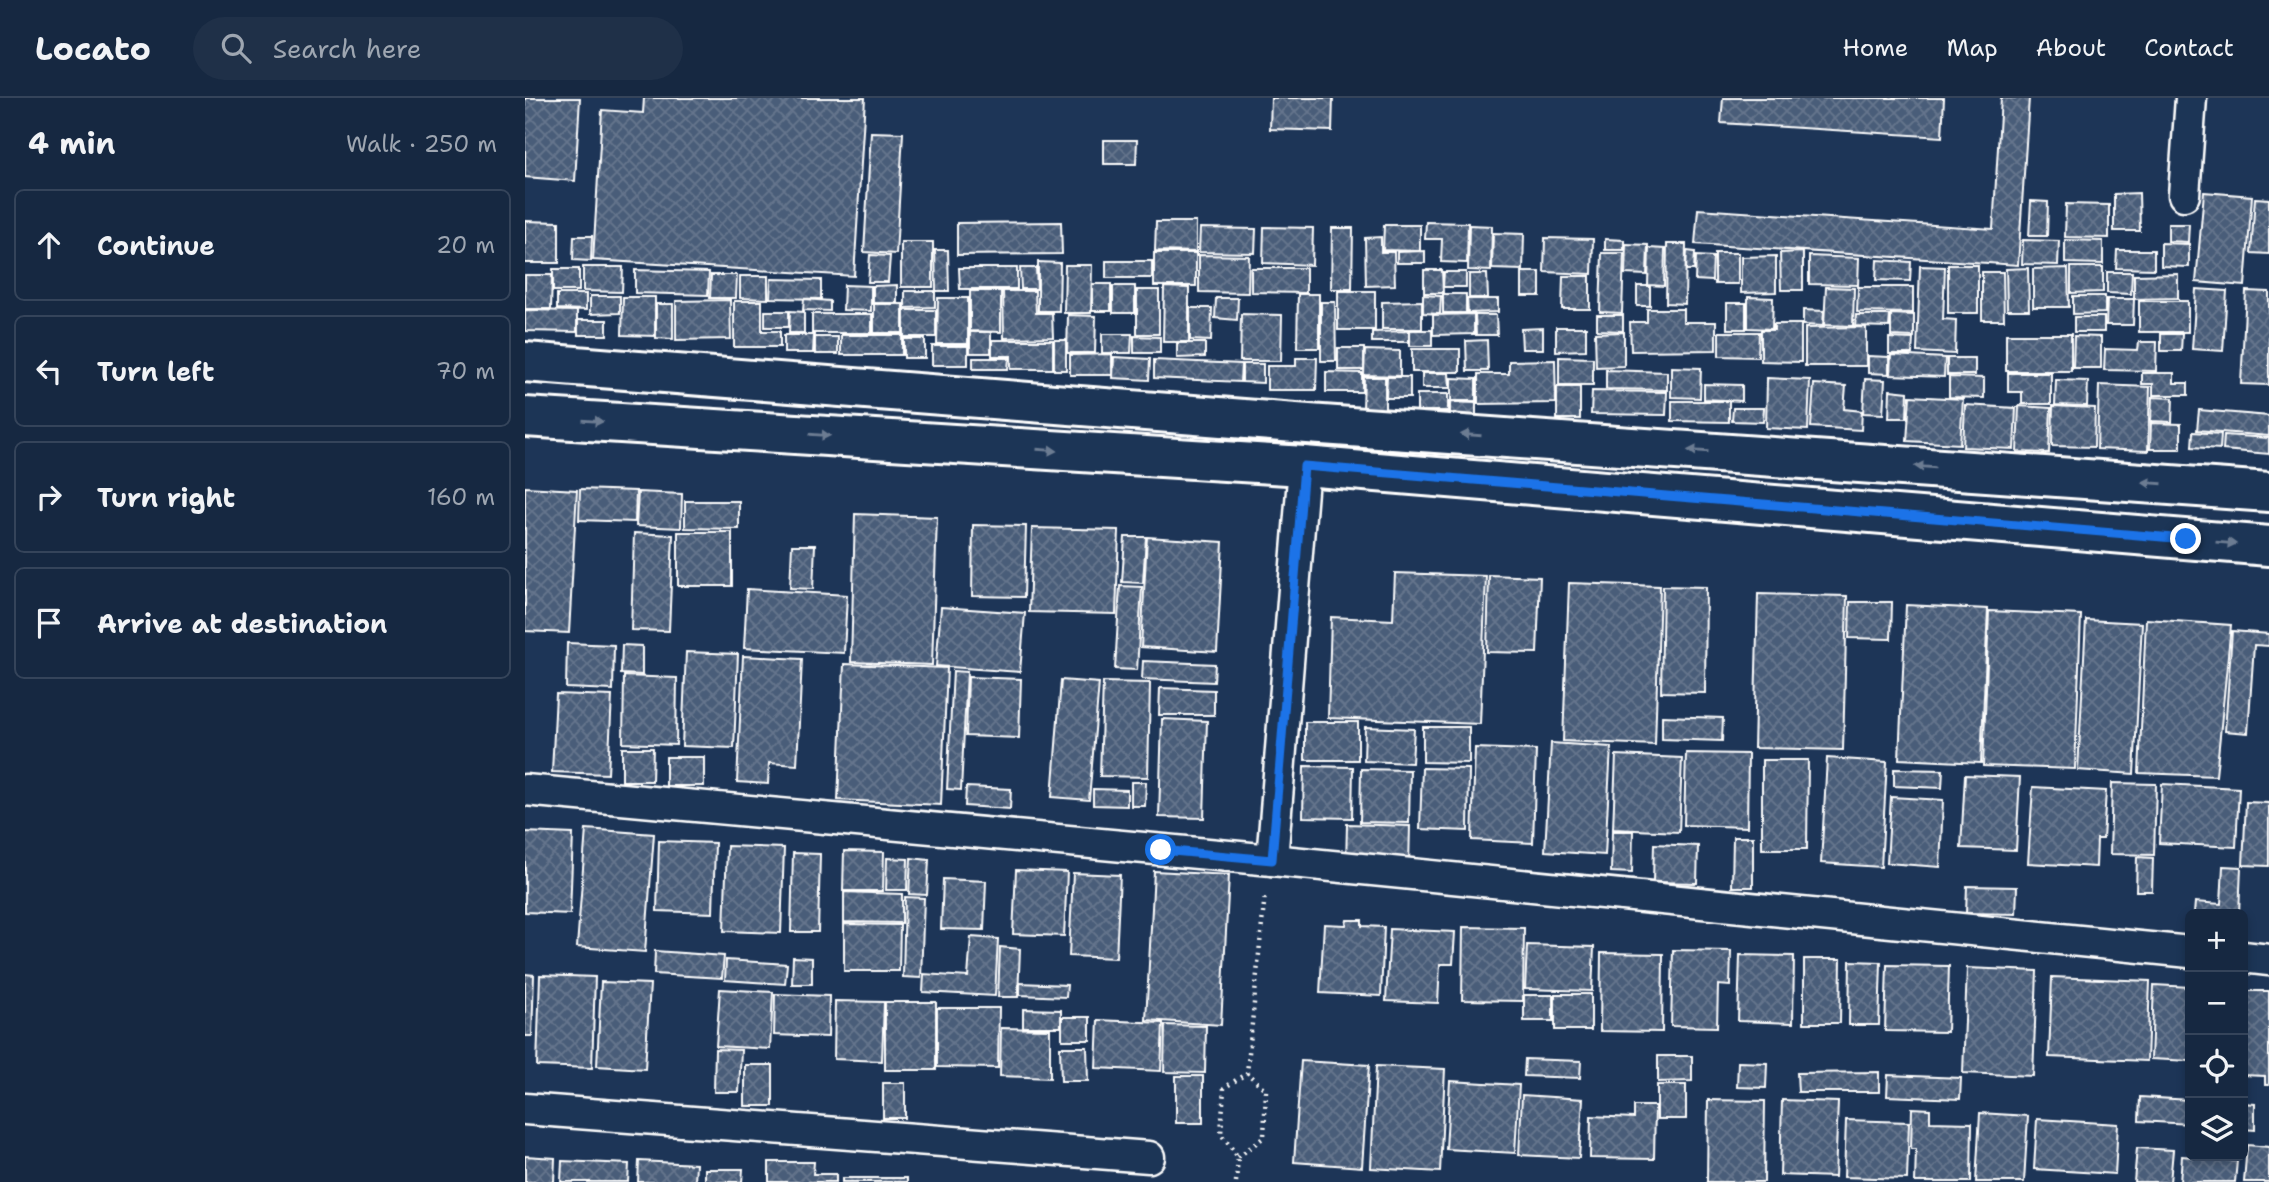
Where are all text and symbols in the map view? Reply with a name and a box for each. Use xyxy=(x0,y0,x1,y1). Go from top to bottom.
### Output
search box xyxy=(193,17,683,80)
text: Locato xyxy=(35,26,151,71)
icon: search xyxy=(217,29,255,67)
text: Search here xyxy=(273,31,421,66)
text: Home xyxy=(1842,32,1908,64)
text: Map xyxy=(1946,32,1998,64)
text: About xyxy=(2036,32,2106,64)
text: Contact xyxy=(2144,32,2234,64)
text: 4 min xyxy=(28,123,115,164)
text: Walk · 250 m xyxy=(346,129,497,159)
icon: ahead xyxy=(30,226,68,264)
text: Continue xyxy=(97,228,215,263)
text: 20 m xyxy=(436,230,495,260)
icon: left xyxy=(30,352,68,390)
text: Turn left xyxy=(97,354,214,389)
text: 70 m xyxy=(436,356,495,386)
one-way arrow xyxy=(582,416,604,427)
one-way arrow xyxy=(809,430,831,441)
one-way arrow xyxy=(1460,430,1482,441)
one-way arrow xyxy=(1036,444,1058,455)
one-way arrow xyxy=(1687,446,1709,457)
one-way arrow xyxy=(1914,462,1936,473)
icon: right xyxy=(30,478,68,516)
one-way arrow xyxy=(2141,478,2163,489)
text: Turn right xyxy=(97,480,235,515)
text: 160 m xyxy=(427,482,495,512)
route end xyxy=(2170,523,2201,554)
one-way arrow xyxy=(2216,538,2238,549)
icon: arrive xyxy=(30,604,68,642)
text: Arrive at destination xyxy=(97,606,387,641)
route start xyxy=(1145,834,1176,865)
map controls xyxy=(2185,909,2248,1161)
button: + xyxy=(2185,909,2248,972)
button: − xyxy=(2185,972,2248,1035)
button: locate xyxy=(2185,1035,2248,1098)
button: layers xyxy=(2185,1098,2248,1161)

